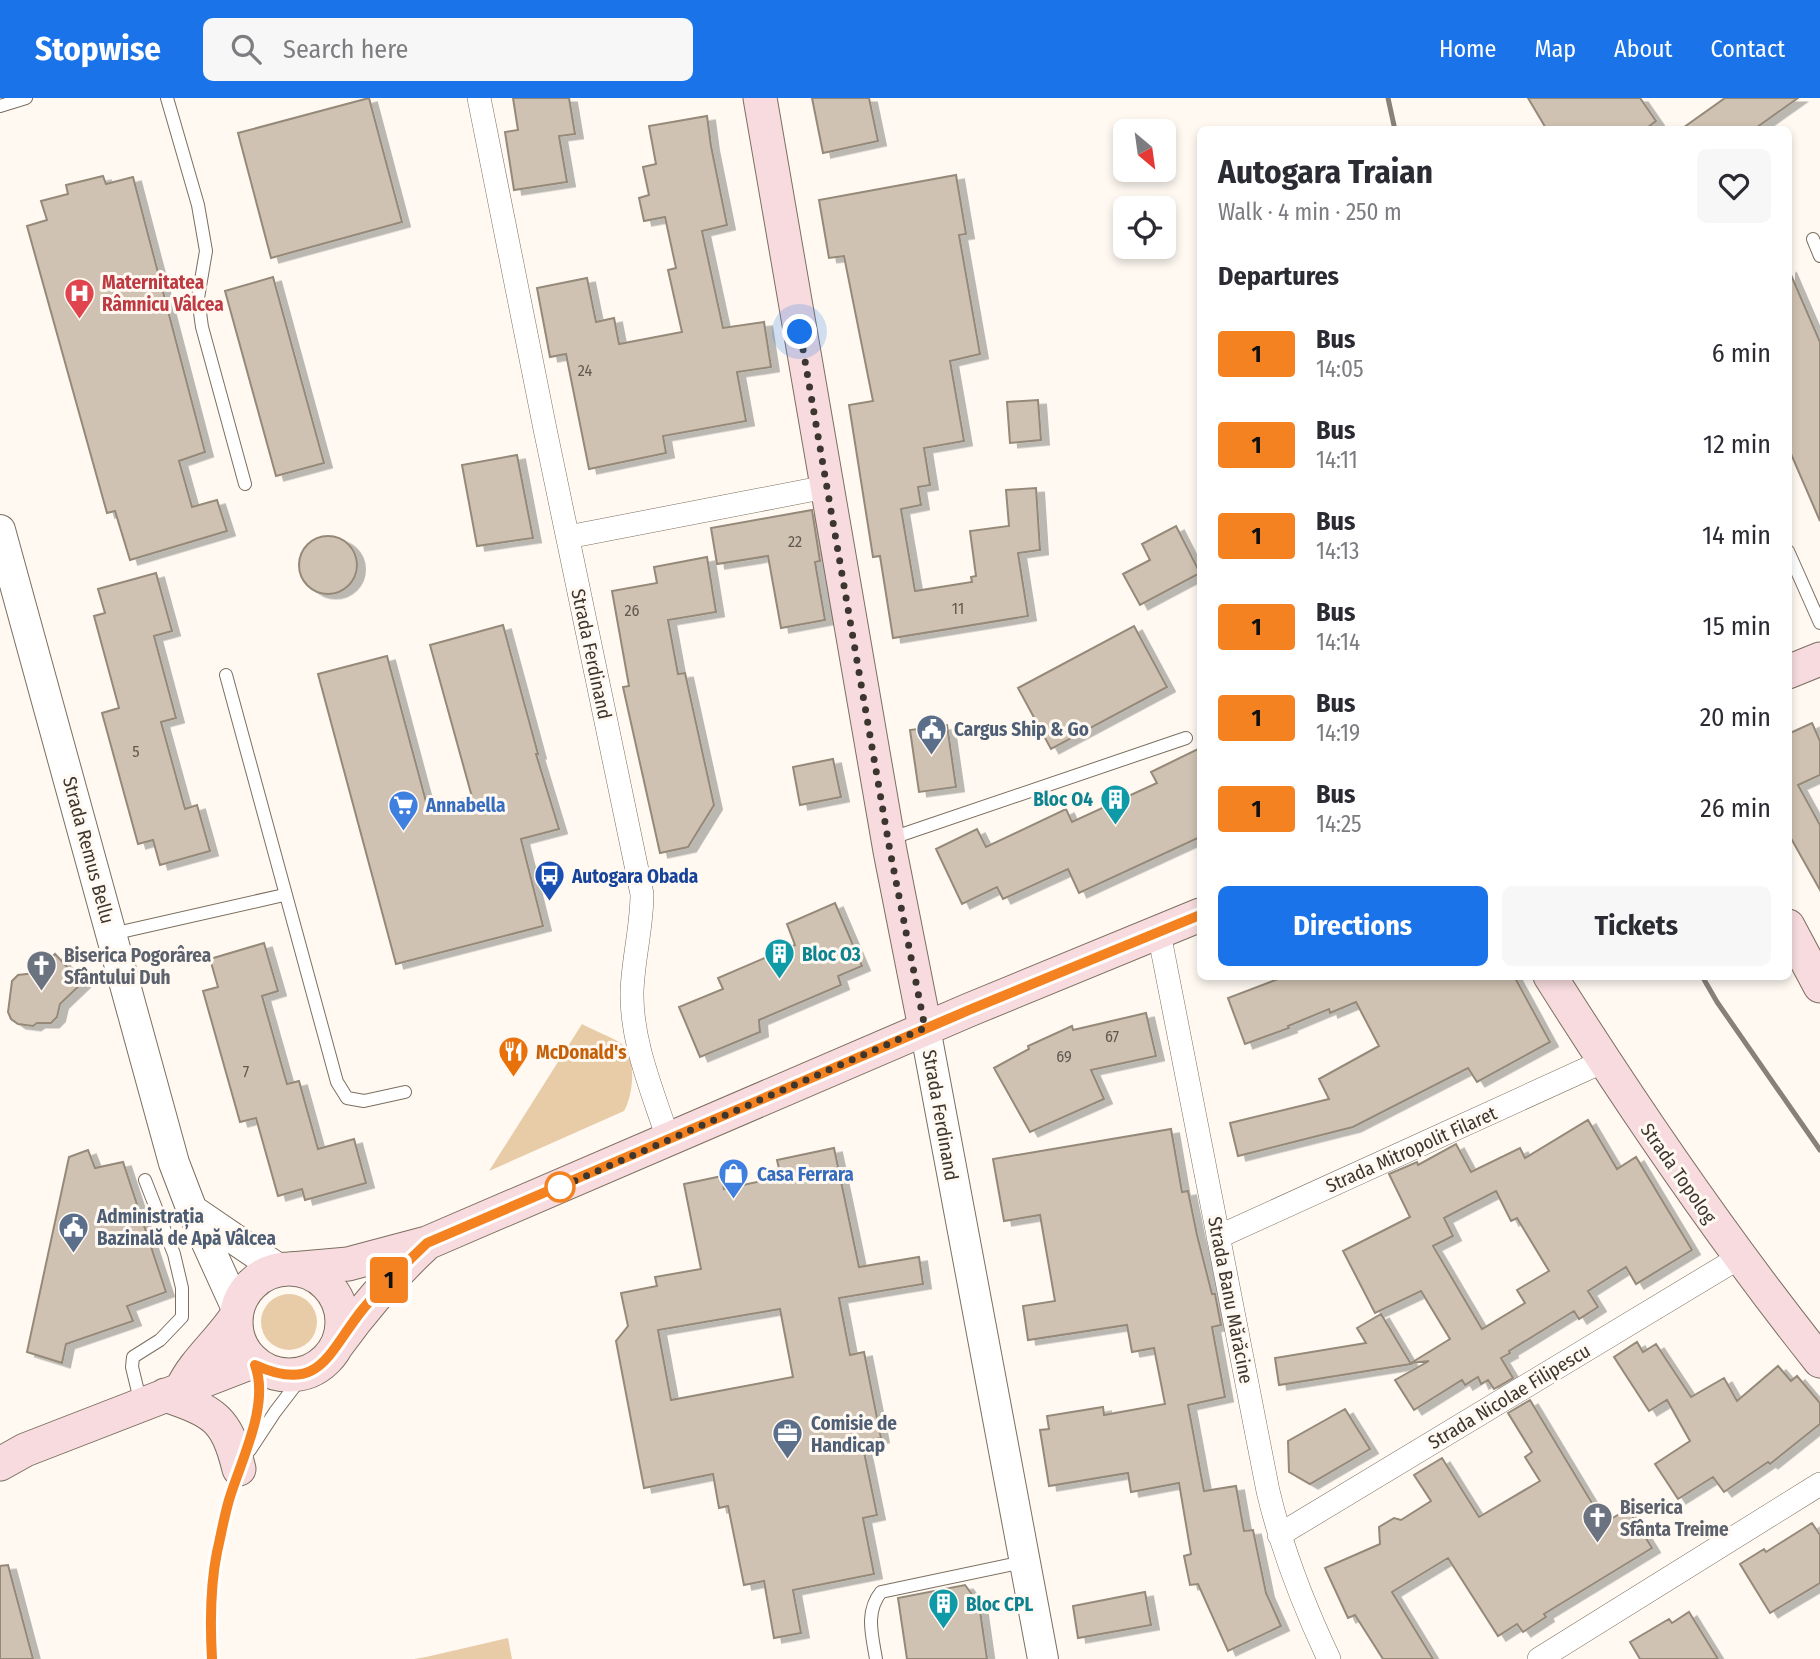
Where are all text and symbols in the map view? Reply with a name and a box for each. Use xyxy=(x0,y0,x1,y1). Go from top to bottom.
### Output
search box xyxy=(203,18,693,81)
text: Stopwise xyxy=(35,29,161,69)
icon: search xyxy=(227,30,265,68)
text: Search here xyxy=(283,34,408,65)
text: Home xyxy=(1439,35,1496,63)
text: Map xyxy=(1534,35,1576,63)
text: About xyxy=(1614,35,1672,63)
text: Contact xyxy=(1710,35,1785,63)
north arrow xyxy=(1113,119,1176,182)
map controls xyxy=(1113,119,1176,259)
button: heart xyxy=(1697,149,1771,223)
text: Autogara Traian xyxy=(1218,152,1433,192)
button: locate xyxy=(1113,196,1176,259)
text: Walk · 4 min · 250 m xyxy=(1218,198,1402,226)
text: Departures xyxy=(1218,261,1339,292)
place label: Maternitatea Râmnicu Vâlcea xyxy=(102,271,224,316)
hospital icon: Maternitatea Râmnicu Vâlcea xyxy=(62,276,96,320)
your location xyxy=(782,314,817,349)
text: Bus xyxy=(1316,324,1355,355)
text: 6 min xyxy=(1712,338,1771,369)
text: 1 xyxy=(1251,340,1262,368)
text: 14:05 xyxy=(1316,355,1364,383)
house number: 24 xyxy=(578,361,592,380)
text: Bus xyxy=(1316,415,1355,446)
text: 12 min xyxy=(1703,429,1771,460)
text: 1 xyxy=(1251,431,1262,459)
text: 14:11 xyxy=(1316,446,1358,474)
text: Bus xyxy=(1316,506,1355,537)
text: 14 min xyxy=(1702,520,1771,551)
text: 1 xyxy=(1251,522,1262,550)
house number: 22 xyxy=(788,532,802,551)
text: 14:13 xyxy=(1316,537,1359,565)
street label: Strada Ferdinand xyxy=(566,587,617,721)
text: Bus xyxy=(1316,597,1355,628)
house number: 11 xyxy=(952,599,964,618)
house number: 26 xyxy=(625,601,640,620)
text: 15 min xyxy=(1703,611,1771,642)
text: 1 xyxy=(1251,613,1262,641)
text: 14:14 xyxy=(1316,628,1360,656)
text: Bus xyxy=(1316,688,1355,719)
text: 20 min xyxy=(1700,702,1771,733)
text: 1 xyxy=(1251,704,1262,732)
public building icon: Cargus Ship & Go xyxy=(914,712,948,756)
place label: Cargus Ship & Go xyxy=(954,718,1089,741)
text: 14:19 xyxy=(1316,719,1360,747)
house number: 5 xyxy=(132,742,140,761)
street label: Strada Remus Bellu xyxy=(58,774,119,926)
text: Bus xyxy=(1316,779,1355,810)
building icon: Bloc O4 xyxy=(1099,782,1133,826)
supermarket icon: Annabella xyxy=(386,788,420,832)
place label: Bloc O4 xyxy=(1033,788,1093,811)
text: 26 min xyxy=(1700,793,1771,824)
place label: Annabella xyxy=(425,794,505,817)
text: 1 xyxy=(1251,795,1262,823)
text: 14:25 xyxy=(1316,810,1362,838)
bus stop icon: Autogara Obada xyxy=(532,859,566,903)
place label: Autogara Obada xyxy=(571,865,698,888)
button: Directions xyxy=(1218,886,1488,966)
button: Tickets xyxy=(1502,886,1771,966)
building icon: Bloc O3 xyxy=(762,937,796,981)
place label: Bloc O3 xyxy=(802,943,861,966)
place label: Biserica Pogorârea Sfântului Duh xyxy=(64,944,211,989)
church icon: Biserica Pogorârea Sfântului Duh xyxy=(24,949,58,993)
house number: 67 xyxy=(1105,1027,1120,1046)
restaurant icon: McDonald's xyxy=(496,1035,530,1079)
place label: McDonald's xyxy=(536,1041,627,1064)
house number: 69 xyxy=(1056,1047,1072,1066)
street label: Strada Ferdinand xyxy=(918,1048,963,1182)
house number: 7 xyxy=(243,1062,250,1081)
street label: Strada Mitropolit Filaret xyxy=(1322,1101,1501,1197)
street label: Strada Topolog xyxy=(1636,1119,1721,1228)
shop icon: Casa Ferrara xyxy=(717,1157,751,1201)
place label: Casa Ferrara xyxy=(757,1163,854,1186)
unlabelled marker xyxy=(545,1172,575,1202)
place label: Administrația Bazinală de Apă Vâlcea xyxy=(96,1205,276,1250)
public building icon: Administrația Bazinală de Apă Vâlcea xyxy=(57,1210,91,1254)
street label: Strada Banu Mărăcine xyxy=(1203,1215,1258,1386)
line badge: 1 xyxy=(366,1257,412,1303)
text: 1 xyxy=(384,1266,394,1294)
street label: Strada Nicolae Filipescu xyxy=(1424,1339,1594,1454)
place label: Comisie de Handicap xyxy=(811,1412,897,1457)
office icon: Comisie de Handicap xyxy=(771,1417,805,1461)
place label: Biserica Sfânta Treime xyxy=(1620,1496,1729,1541)
church icon: Biserica Sfânta Treime xyxy=(1580,1501,1614,1545)
building icon: Bloc CPL xyxy=(926,1587,960,1631)
place label: Bloc CPL xyxy=(966,1593,1033,1616)

